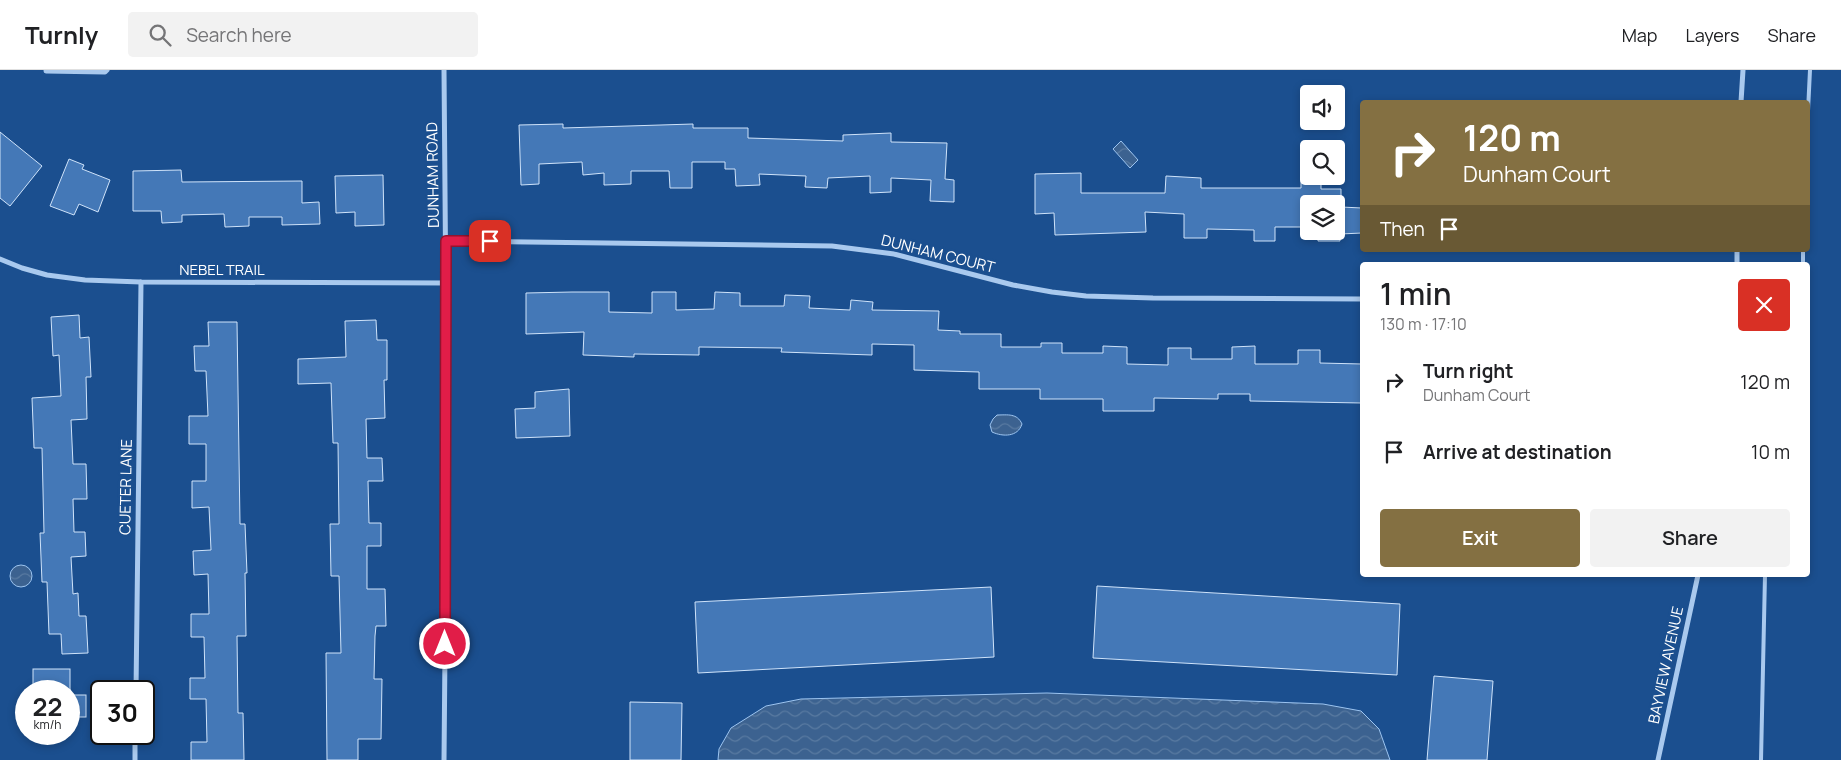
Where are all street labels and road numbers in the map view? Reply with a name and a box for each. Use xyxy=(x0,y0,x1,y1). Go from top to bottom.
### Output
street label: DUNHAM ROAD xyxy=(421,122,444,228)
street label: DUNHAM COURT xyxy=(879,229,997,278)
street label: NEBEL TRAIL xyxy=(179,259,265,280)
street label: CUETER LANE xyxy=(114,439,137,535)
street label: BAYVIEW AVENUE xyxy=(1643,604,1688,726)

